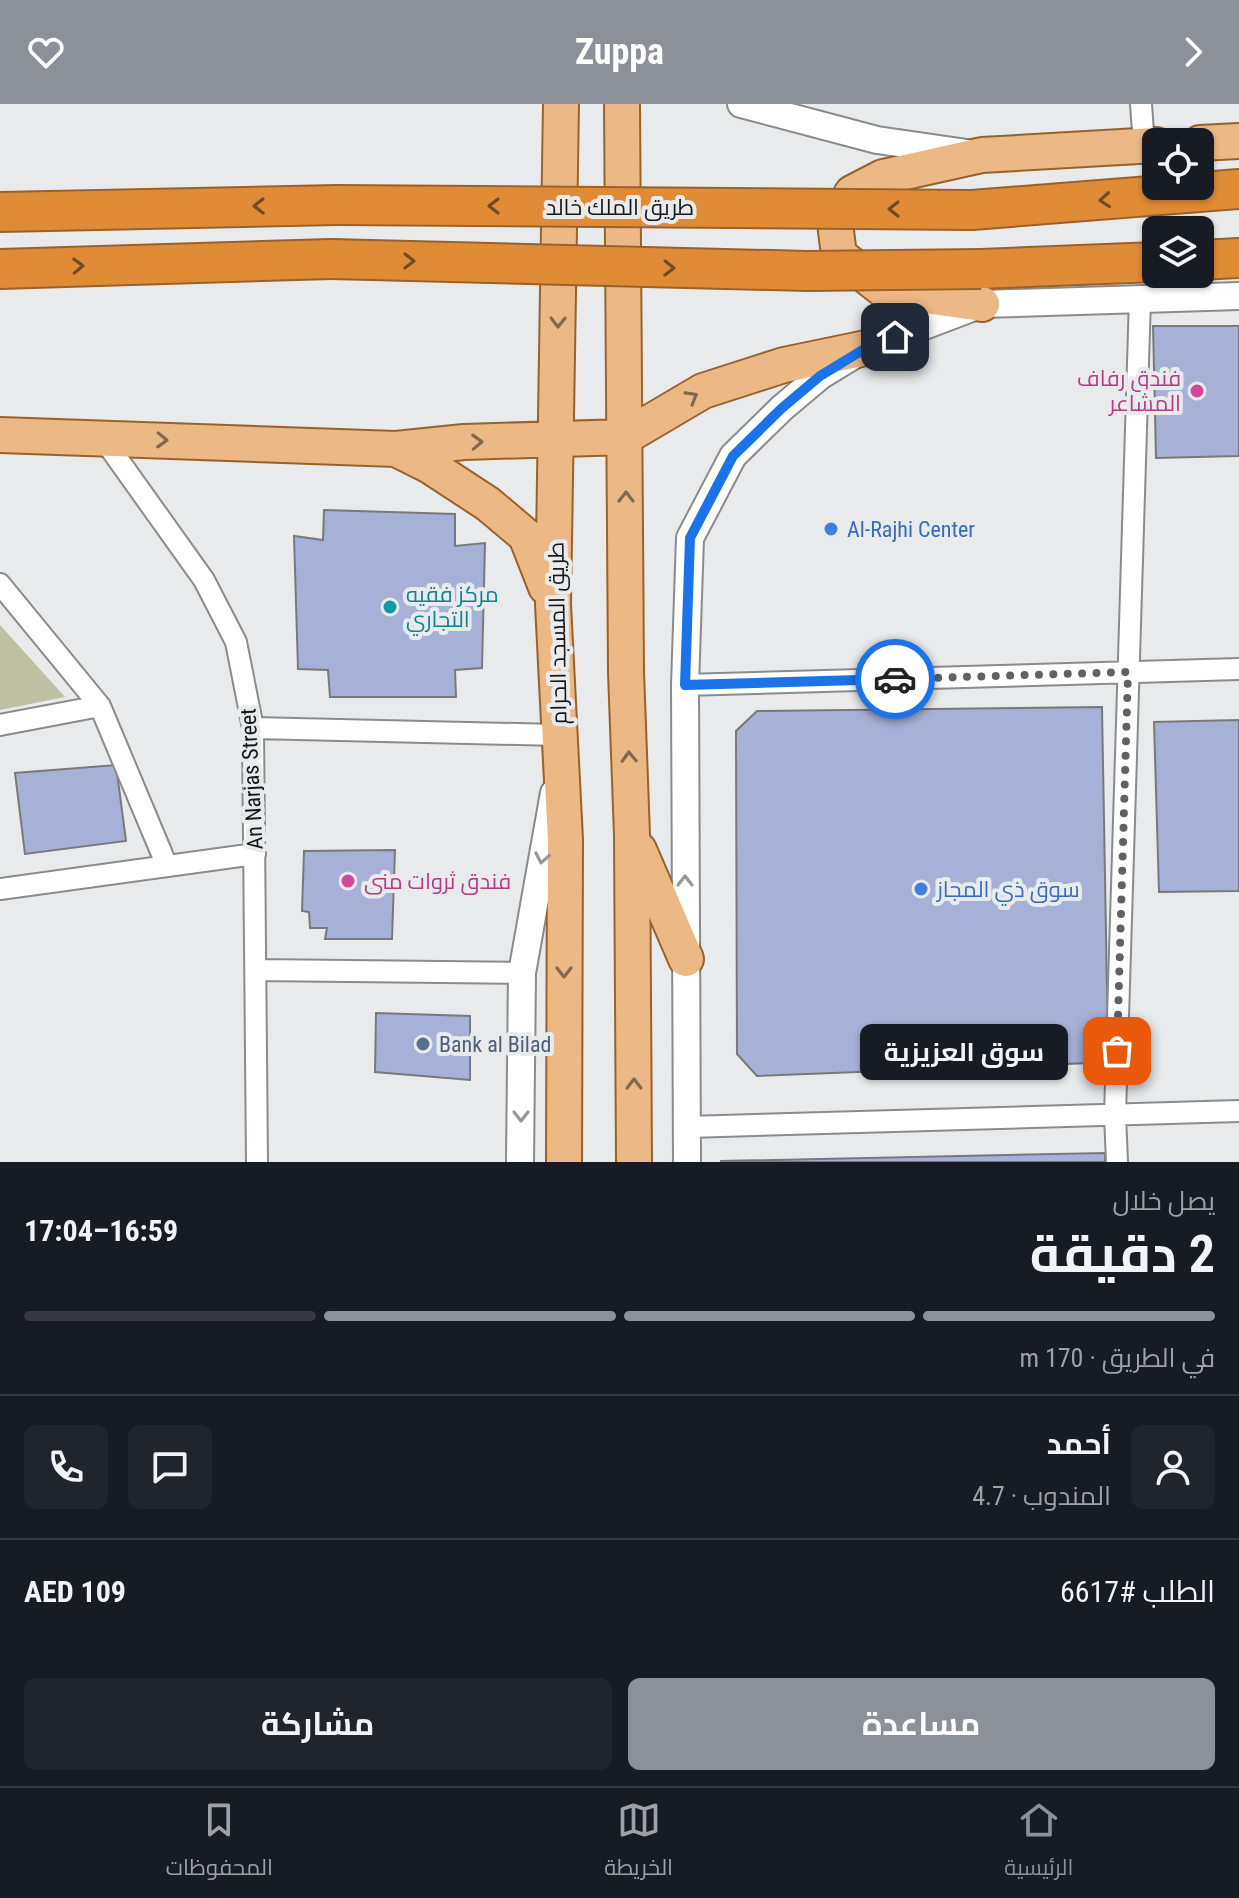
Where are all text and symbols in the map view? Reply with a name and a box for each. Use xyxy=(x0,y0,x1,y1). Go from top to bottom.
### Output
icon: heart xyxy=(24,30,68,74)
icon: forward xyxy=(1171,30,1215,74)
text: Zuppa xyxy=(575,31,664,73)
map controls xyxy=(1142,128,1214,288)
button: locate xyxy=(1142,128,1214,200)
one-way arrow xyxy=(1098,191,1111,208)
street label: طريق الملك خالد xyxy=(546,195,694,221)
one-way arrow xyxy=(487,197,500,215)
one-way arrow xyxy=(252,198,265,215)
one-way arrow xyxy=(887,200,900,218)
button: layers xyxy=(1142,216,1214,288)
one-way arrow xyxy=(403,253,416,270)
one-way arrow xyxy=(72,258,85,275)
one-way arrow xyxy=(663,259,676,276)
pin xyxy=(861,303,929,371)
icon: home xyxy=(873,315,917,359)
one-way arrow xyxy=(549,316,567,329)
place label: فندق رفاف المشاعر xyxy=(1077,366,1181,416)
marker: فندق رفاف المشاعر xyxy=(1188,382,1206,400)
one-way arrow xyxy=(683,391,698,407)
one-way arrow xyxy=(156,431,169,448)
one-way arrow xyxy=(471,433,484,450)
one-way arrow xyxy=(617,490,635,503)
place label: Al-Rajhi Center xyxy=(847,517,975,542)
marker: Al-Rajhi Center xyxy=(822,520,840,538)
street label: طريق المسجد الحرام xyxy=(543,541,575,725)
place label: مركز فقيه التجاري xyxy=(406,582,499,636)
marker: مركز فقيه التجاري xyxy=(381,598,399,616)
courier xyxy=(855,639,935,719)
icon: car xyxy=(873,657,917,701)
street label: An Narjas Street xyxy=(235,708,268,850)
one-way arrow xyxy=(621,750,638,763)
one-way arrow xyxy=(535,851,552,865)
place label: فندق ثروات منى xyxy=(364,869,511,895)
marker: فندق ثروات منى xyxy=(339,872,357,890)
one-way arrow xyxy=(677,874,694,887)
place label: سوق ذي المجاز xyxy=(935,877,1080,906)
marker: سوق ذي المجاز xyxy=(912,880,930,898)
one-way arrow xyxy=(555,966,573,979)
pin xyxy=(1083,1017,1151,1085)
callout: سوق العزيزية xyxy=(861,1023,1069,1079)
icon: bag xyxy=(1095,1029,1139,1073)
place label: Bank al Bilad xyxy=(439,1032,551,1057)
marker: Bank al Bilad xyxy=(414,1035,432,1053)
text: سوق العزيزية xyxy=(884,1037,1044,1067)
one-way arrow xyxy=(625,1077,643,1090)
one-way arrow xyxy=(512,1110,530,1123)
text: يصل خلال xyxy=(1113,1186,1215,1216)
text: 16:59–17:04 xyxy=(24,1213,178,1248)
text: 2 دقيقة xyxy=(1030,1224,1215,1285)
text: في الطريق · 170 m xyxy=(1019,1343,1215,1373)
button: phone xyxy=(24,1425,108,1509)
button: chat xyxy=(128,1425,212,1509)
button: person xyxy=(1131,1425,1215,1509)
text: أحمد xyxy=(1047,1426,1111,1461)
text: المندوب · 4.7 xyxy=(972,1481,1111,1511)
text: AED 109 xyxy=(24,1574,126,1609)
text: الطلب #6617 xyxy=(1060,1574,1215,1609)
button: مشاركة xyxy=(24,1678,612,1770)
button: مساعدة xyxy=(628,1678,1215,1770)
tab: المحفوظات xyxy=(166,1798,273,1888)
tab: الخريطة xyxy=(604,1798,673,1888)
tab: الرئيسية xyxy=(1004,1798,1073,1888)

